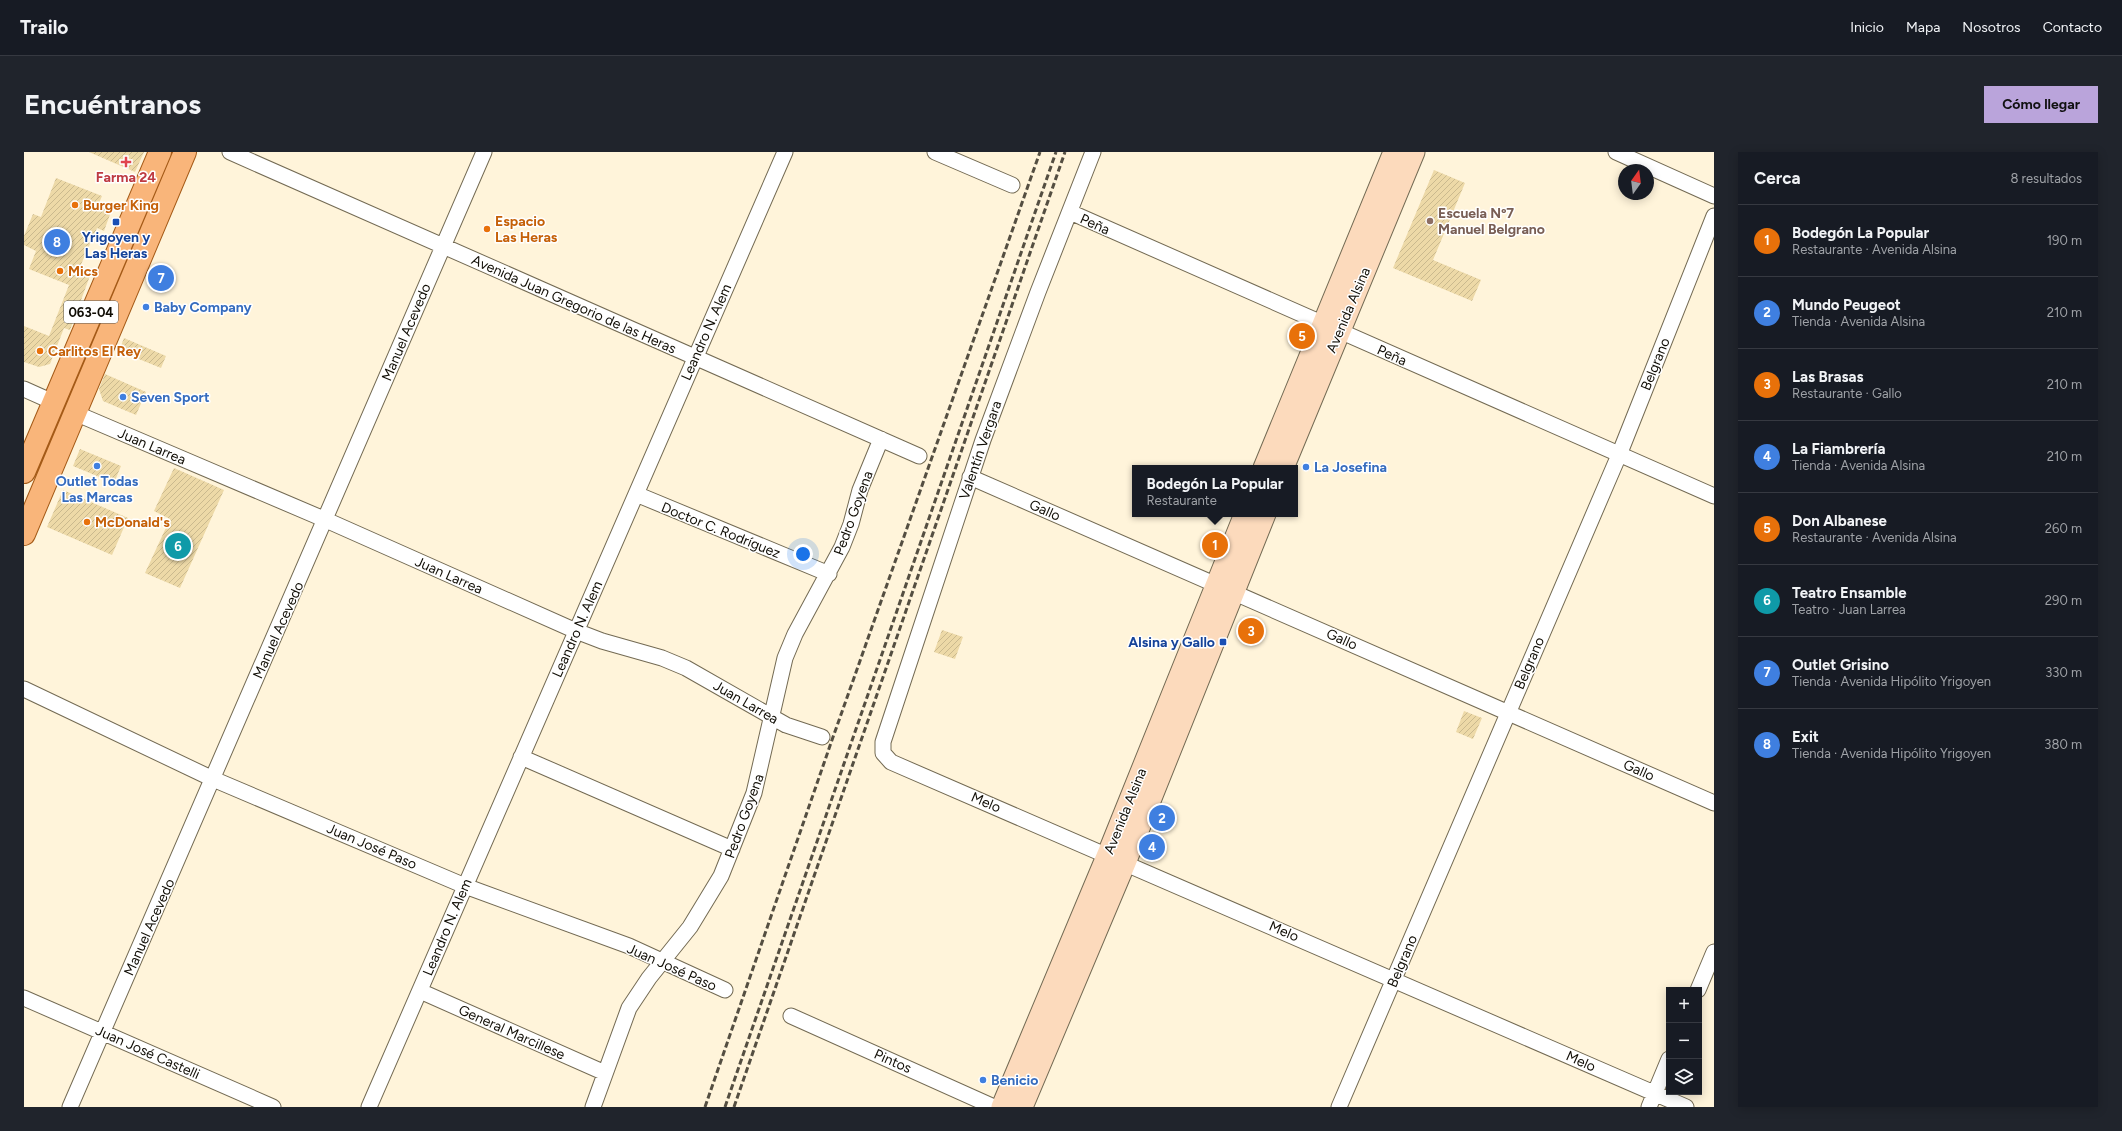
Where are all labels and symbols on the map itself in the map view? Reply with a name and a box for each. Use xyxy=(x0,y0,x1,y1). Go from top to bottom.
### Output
marker: Farma 24 xyxy=(121,157,131,167)
north arrow xyxy=(1618,164,1654,200)
place label: Farma 24 xyxy=(96,169,156,186)
place label: Burger King xyxy=(83,197,159,214)
marker: Burger King xyxy=(70,200,80,210)
place label: Escuela Nº7 Manuel Belgrano xyxy=(1438,205,1545,238)
street label: Peña xyxy=(1077,210,1112,238)
place label: Espacio Las Heras xyxy=(495,213,558,246)
marker: Escuela Nº7 Manuel Belgrano xyxy=(1425,216,1435,226)
marker: Yrigoyen y Las Heras xyxy=(111,217,121,227)
marker: Espacio Las Heras xyxy=(482,224,492,234)
pin: 8 xyxy=(44,227,70,257)
place label: Yrigoyen y Las Heras xyxy=(82,229,151,262)
street label: Avenida Juan Gregorio de las Heras xyxy=(469,251,679,357)
place label: Mics xyxy=(68,263,98,280)
pin: 7 xyxy=(148,263,174,293)
street label: Avenida Alsina xyxy=(1323,265,1374,356)
marker: Mics xyxy=(55,266,65,276)
street label: Manuel Acevedo xyxy=(378,281,435,384)
street label: Leandro N. Alem xyxy=(678,281,735,383)
place label: Baby Company xyxy=(154,299,253,316)
road number: 063-04 xyxy=(64,301,118,323)
marker: Baby Company xyxy=(141,302,151,312)
pin: 5 xyxy=(1289,321,1315,351)
street label: Belgrano xyxy=(1637,335,1674,393)
street label: Peña xyxy=(1374,341,1409,369)
place label: Carlitos El Rey xyxy=(48,343,142,360)
marker: Carlitos El Rey xyxy=(35,346,45,356)
place label: Seven Sport xyxy=(131,389,210,406)
marker: Seven Sport xyxy=(118,392,128,402)
street label: Valentín Vergara xyxy=(956,399,1005,502)
street label: Juan Larrea xyxy=(115,425,188,468)
place label: La Josefina xyxy=(1314,459,1387,476)
marker: Outlet Todas Las Marcas xyxy=(92,461,102,471)
marker: La Josefina xyxy=(1301,462,1311,472)
street label: Pedro Goyena xyxy=(830,469,877,558)
place label: Outlet Todas Las Marcas xyxy=(56,473,139,506)
street label: Gallo xyxy=(1027,496,1063,525)
street label: Doctor C. Rodríguez xyxy=(659,499,783,562)
place label: McDonald's xyxy=(95,514,170,531)
marker: McDonald's xyxy=(82,517,92,527)
pin: 1 xyxy=(1202,530,1228,560)
pin: 6 xyxy=(165,531,191,561)
your location xyxy=(793,544,813,564)
street label: Juan Larrea xyxy=(412,553,485,598)
street label: Leandro N. Alem xyxy=(549,578,606,680)
street label: Manuel Acevedo xyxy=(249,579,307,681)
pin: 3 xyxy=(1238,616,1264,646)
street label: Gallo xyxy=(1324,625,1360,654)
place label: Alsina y Gallo xyxy=(1128,634,1215,651)
street label: Belgrano xyxy=(1511,634,1548,692)
marker: Alsina y Gallo xyxy=(1218,637,1228,647)
street label: Juan Larrea xyxy=(710,677,781,728)
street label: Gallo xyxy=(1621,756,1657,785)
street label: Avenida Alsina xyxy=(1100,766,1150,857)
street label: Pedro Goyena xyxy=(721,772,768,861)
street label: Melo xyxy=(968,789,1003,816)
pin: 2 xyxy=(1149,803,1175,833)
street label: Juan José Paso xyxy=(324,820,419,873)
pin: 4 xyxy=(1139,832,1165,862)
street label: Manuel Acevedo xyxy=(120,876,178,978)
street label: Leandro N. Alem xyxy=(419,876,476,978)
street label: Melo xyxy=(1266,918,1301,945)
street label: Belgrano xyxy=(1384,932,1421,990)
street label: Juan José Paso xyxy=(624,940,719,995)
street label: General Marcillese xyxy=(456,1001,568,1064)
street label: Juan José Castelli xyxy=(93,1022,203,1083)
street label: Pintos xyxy=(871,1046,914,1077)
street label: Melo xyxy=(1563,1047,1598,1075)
place label: Benicio xyxy=(991,1072,1038,1089)
marker: Benicio xyxy=(978,1075,988,1085)

